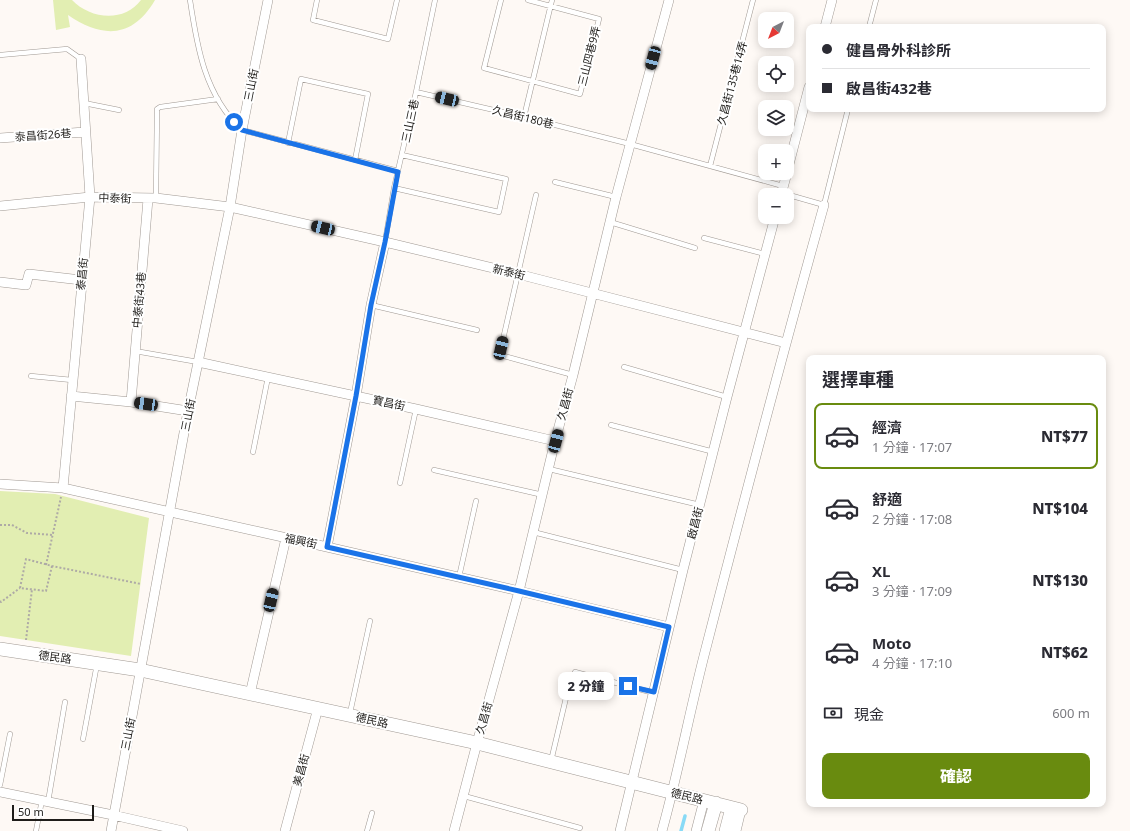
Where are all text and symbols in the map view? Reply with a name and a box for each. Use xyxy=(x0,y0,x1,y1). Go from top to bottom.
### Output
north arrow xyxy=(758,12,794,48)
map controls xyxy=(758,12,794,224)
street label: 三山四巷9弄 xyxy=(574,24,603,87)
street label: 久昌街135巷14弄 xyxy=(713,39,750,127)
text: 健昌骨外科診所 xyxy=(846,40,951,60)
car xyxy=(644,45,662,71)
button: locate xyxy=(758,56,794,92)
street label: 三山街 xyxy=(240,67,261,103)
text: 啟昌街432巷 xyxy=(846,78,932,98)
car xyxy=(434,90,460,108)
street label: 三山三巷 xyxy=(398,98,421,144)
button: layers xyxy=(758,100,794,136)
street label: 久昌街180巷 xyxy=(491,102,555,131)
route start xyxy=(225,113,243,131)
street label: 泰昌街26巷 xyxy=(14,125,72,144)
button: + xyxy=(758,144,794,180)
button: − xyxy=(758,188,794,224)
street label: 中泰街 xyxy=(98,189,132,206)
car xyxy=(310,219,336,237)
street label: 泰昌街 xyxy=(72,257,91,291)
street label: 新泰街 xyxy=(491,260,527,283)
street label: 中泰街43巷 xyxy=(129,271,148,329)
car xyxy=(492,335,510,361)
text: 選擇車種 xyxy=(822,367,894,391)
street label: 久昌街 xyxy=(553,386,576,422)
street label: 寶昌街 xyxy=(371,392,407,413)
car xyxy=(133,396,159,412)
street label: 三山街 xyxy=(177,397,198,433)
text: 經濟 xyxy=(872,417,902,437)
icon: car xyxy=(824,418,860,454)
text: NT$77 xyxy=(1041,426,1088,446)
car xyxy=(547,428,565,454)
text: 1 分鐘 · 17:07 xyxy=(872,438,952,456)
text: 舒適 xyxy=(872,489,902,509)
icon: car xyxy=(824,490,860,526)
text: NT$104 xyxy=(1032,498,1088,518)
street label: 啟昌街 xyxy=(683,505,706,541)
text: 2 分鐘 · 17:08 xyxy=(872,510,952,528)
street label: 福興街 xyxy=(283,530,319,551)
text: XL xyxy=(872,561,890,581)
icon: car xyxy=(824,562,860,598)
text: NT$130 xyxy=(1032,570,1088,590)
text: 3 分鐘 · 17:09 xyxy=(872,582,952,600)
car xyxy=(262,587,280,613)
text: Moto xyxy=(872,633,911,653)
icon: car xyxy=(824,634,860,670)
text: NT$62 xyxy=(1041,642,1088,662)
street label: 德民路 xyxy=(38,647,72,666)
text: 4 分鐘 · 17:10 xyxy=(872,654,952,672)
callout: 2 分鐘 xyxy=(558,672,614,700)
text: 2 分鐘 xyxy=(568,677,604,695)
route end xyxy=(619,677,637,695)
street label: 久昌街 xyxy=(472,700,495,736)
icon: cash xyxy=(822,702,844,724)
text: 現金 xyxy=(854,704,884,724)
text: 600 m xyxy=(1052,704,1090,722)
street label: 德民路 xyxy=(354,708,390,731)
street label: 三山街 xyxy=(117,716,138,752)
street label: 美昌街 xyxy=(289,752,312,788)
button: 確認 xyxy=(822,753,1090,799)
street label: 德民路 xyxy=(669,784,705,807)
scale bar xyxy=(12,803,94,822)
text: 50 m xyxy=(18,804,44,819)

